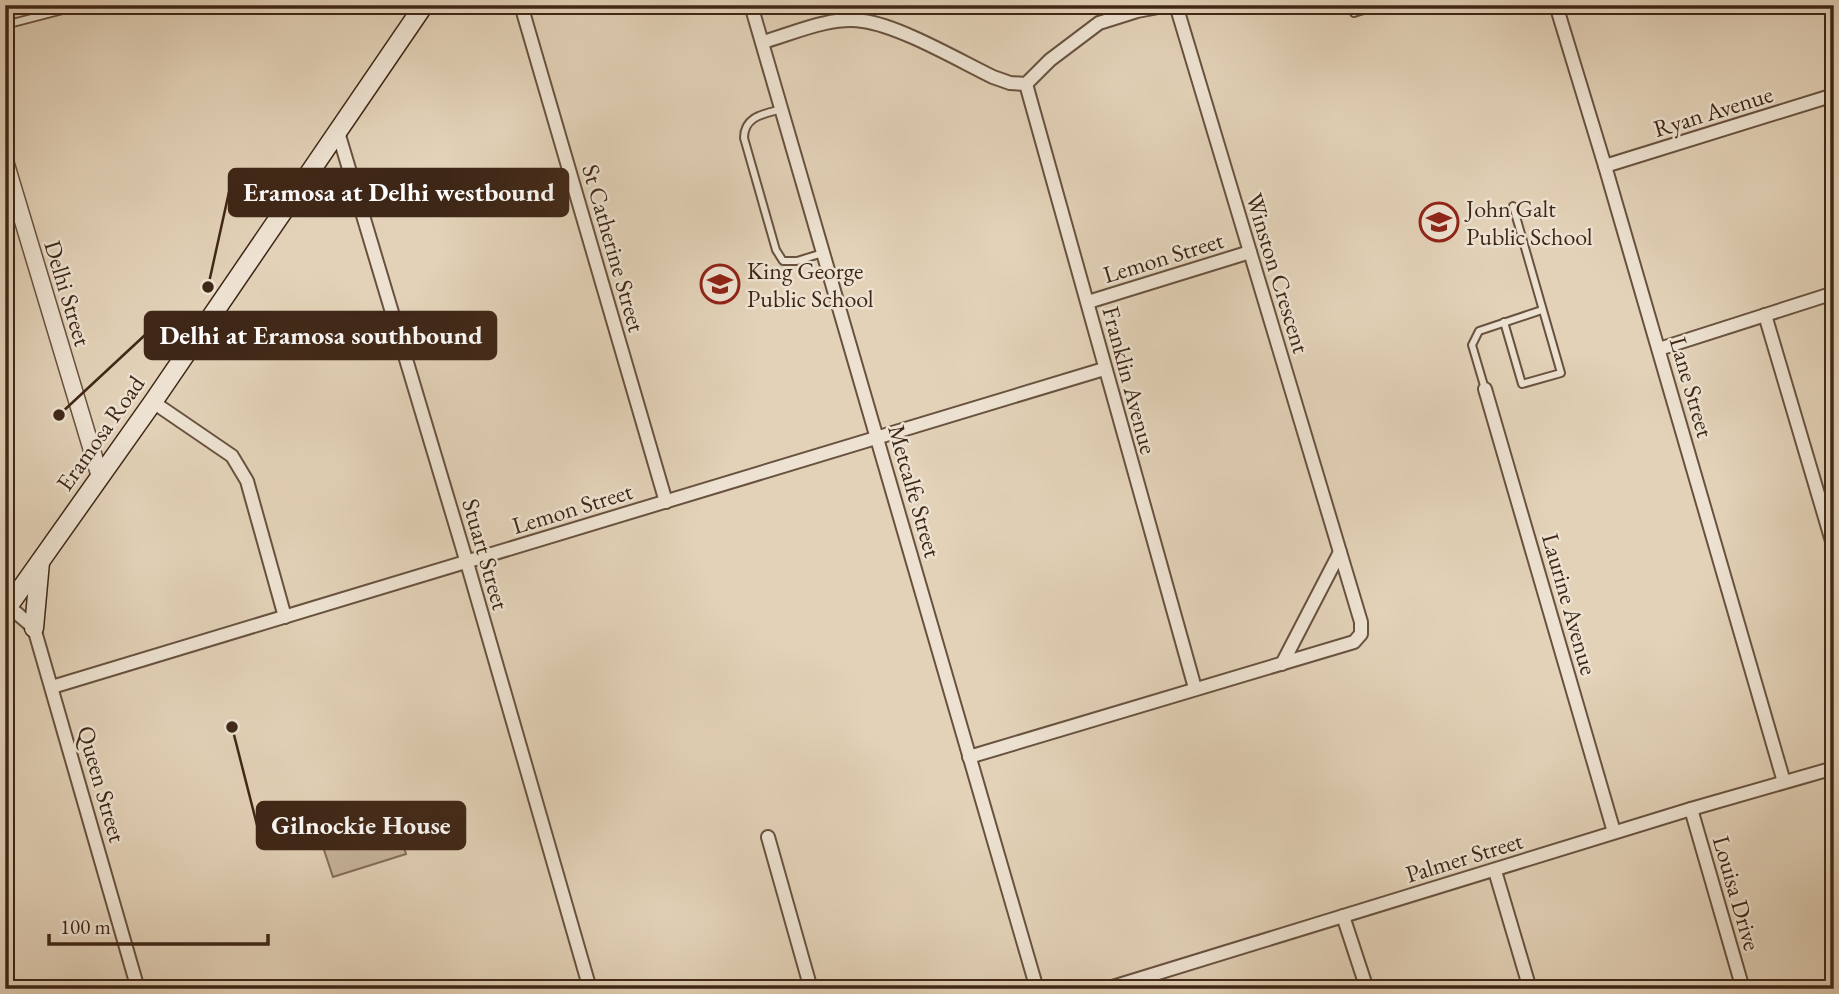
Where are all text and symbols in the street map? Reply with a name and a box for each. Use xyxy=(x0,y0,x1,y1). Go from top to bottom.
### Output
street label: Ryan Avenue xyxy=(1650,78,1776,144)
street label: St Catherine Street xyxy=(575,161,653,336)
callout: Eramosa at Delhi westbound xyxy=(229,169,568,216)
text: Eramosa at Delhi westbound xyxy=(243,175,555,209)
street label: Winston Crescent xyxy=(1239,189,1317,357)
place label: John Galt Public School xyxy=(1464,193,1593,252)
school or university icon: John Galt Public School xyxy=(1418,201,1460,243)
street label: Lemon Street xyxy=(1099,224,1227,290)
street label: Delhi Street xyxy=(37,236,99,350)
place label: King George Public School xyxy=(747,255,874,314)
school or university icon: King George Public School xyxy=(699,263,741,305)
street label: Franklin Avenue xyxy=(1095,303,1165,457)
callout: Delhi at Eramosa southbound xyxy=(145,312,496,359)
text: Delhi at Eramosa southbound xyxy=(159,318,483,352)
street label: Lane Street xyxy=(1663,333,1721,441)
street label: Eramosa Road xyxy=(49,369,152,497)
street label: Metcalfe Street xyxy=(881,421,949,561)
street label: Lemon Street xyxy=(508,475,636,541)
street label: Stuart Street xyxy=(455,495,517,614)
street label: Laurine Avenue xyxy=(1535,530,1605,678)
street label: Queen Street xyxy=(71,722,134,846)
callout: Gilnockie House xyxy=(257,802,465,849)
text: Gilnockie House xyxy=(271,808,451,842)
street label: Palmer Street xyxy=(1402,824,1527,890)
street label: Louisa Drive xyxy=(1706,832,1768,954)
scale bar xyxy=(49,903,268,947)
text: 100 m xyxy=(60,913,111,940)

